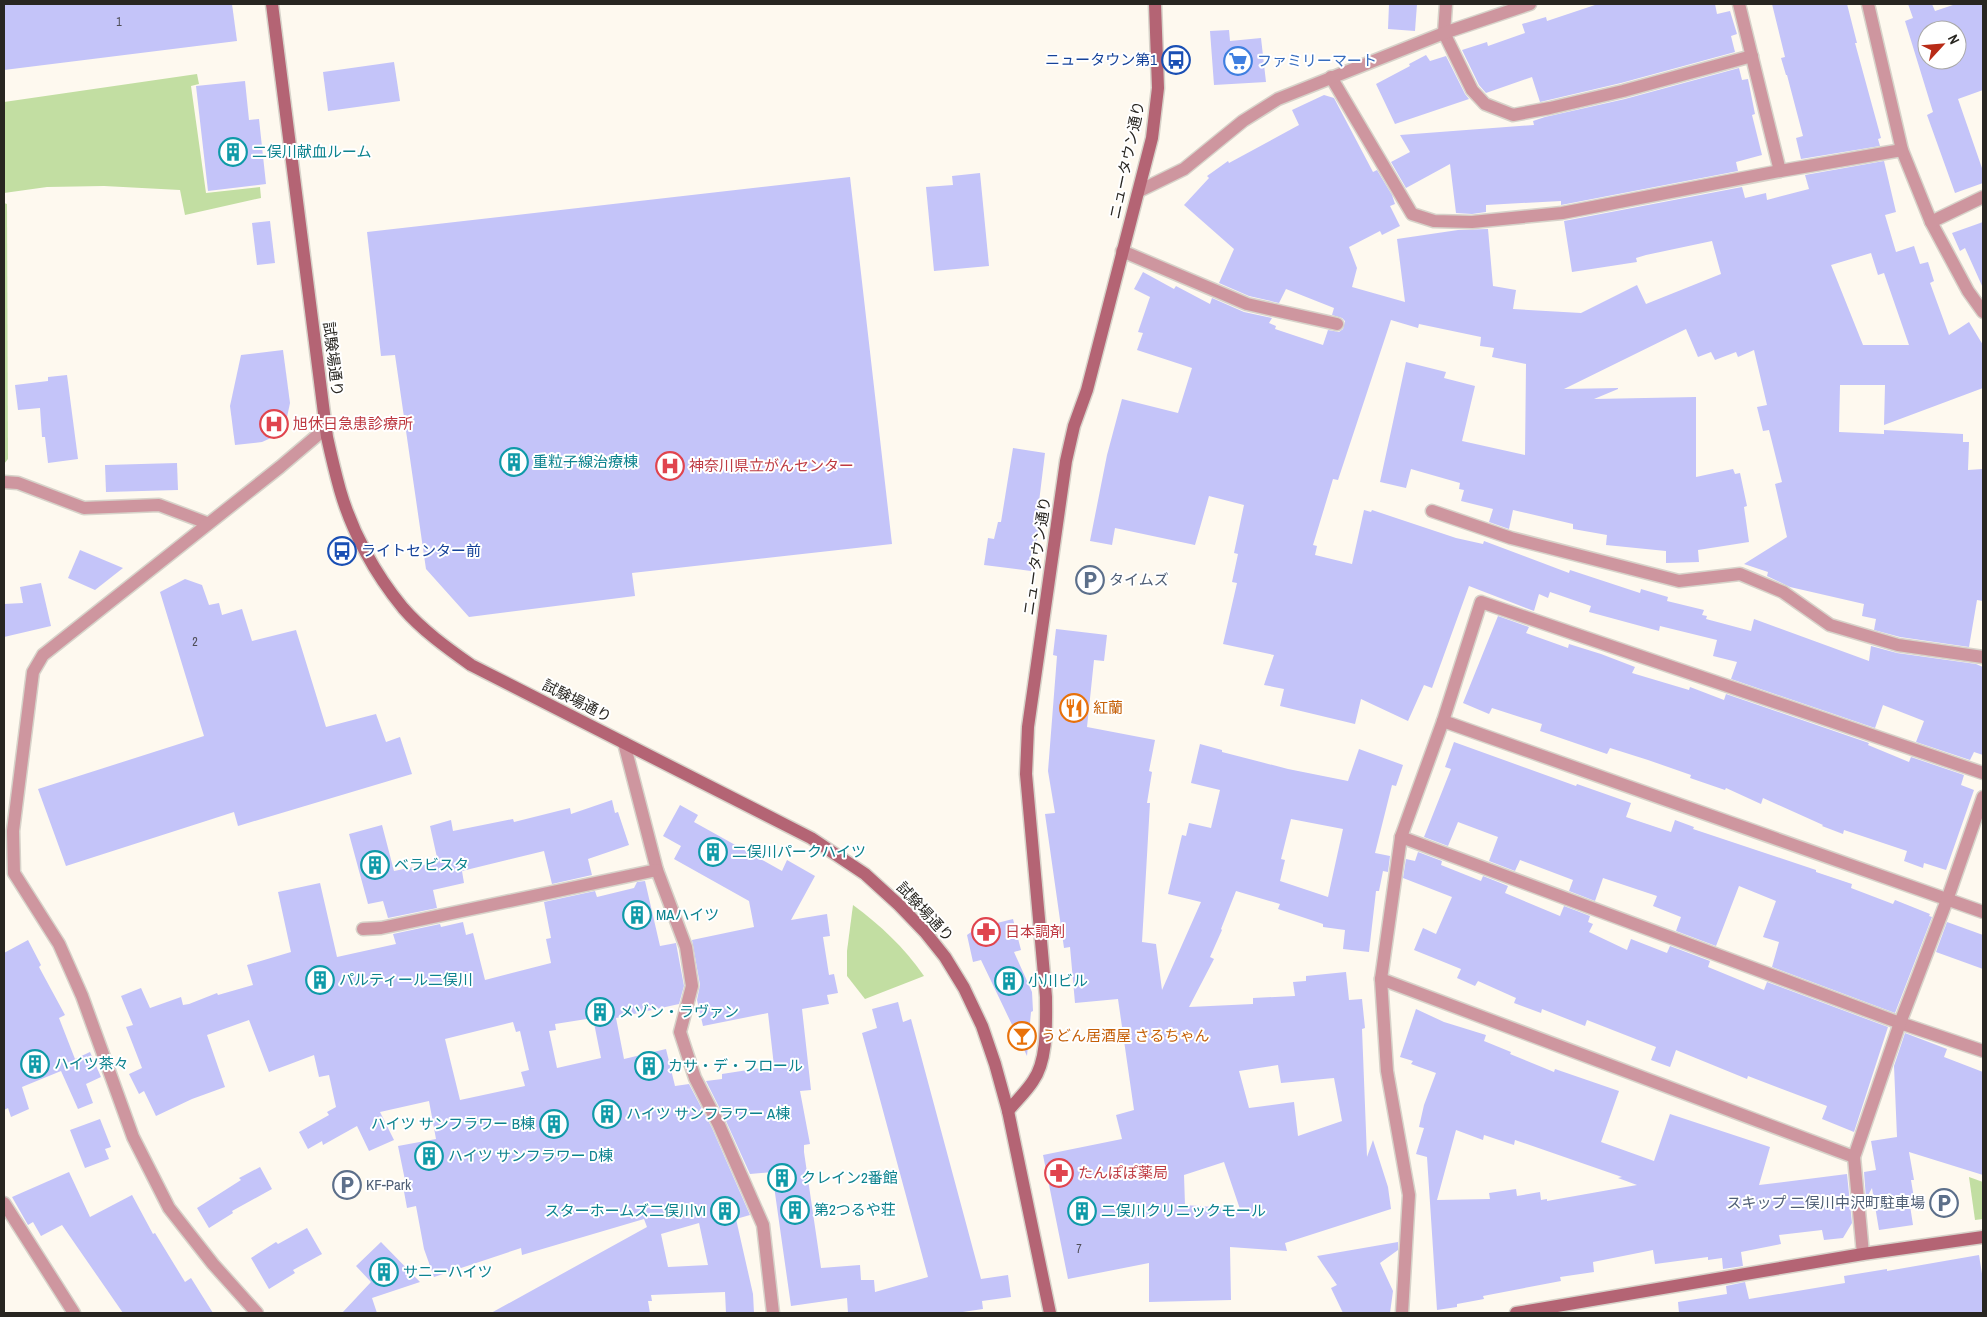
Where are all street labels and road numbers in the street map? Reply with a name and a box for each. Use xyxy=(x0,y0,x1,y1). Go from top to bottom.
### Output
street label: ニュータウン通り xyxy=(1104,99,1149,221)
street label: 試験場通り xyxy=(319,320,348,397)
street label: ニュータウン通り xyxy=(1018,495,1055,617)
street label: 試験場通り xyxy=(539,674,615,727)
street label: 試験場通り xyxy=(892,877,959,946)

